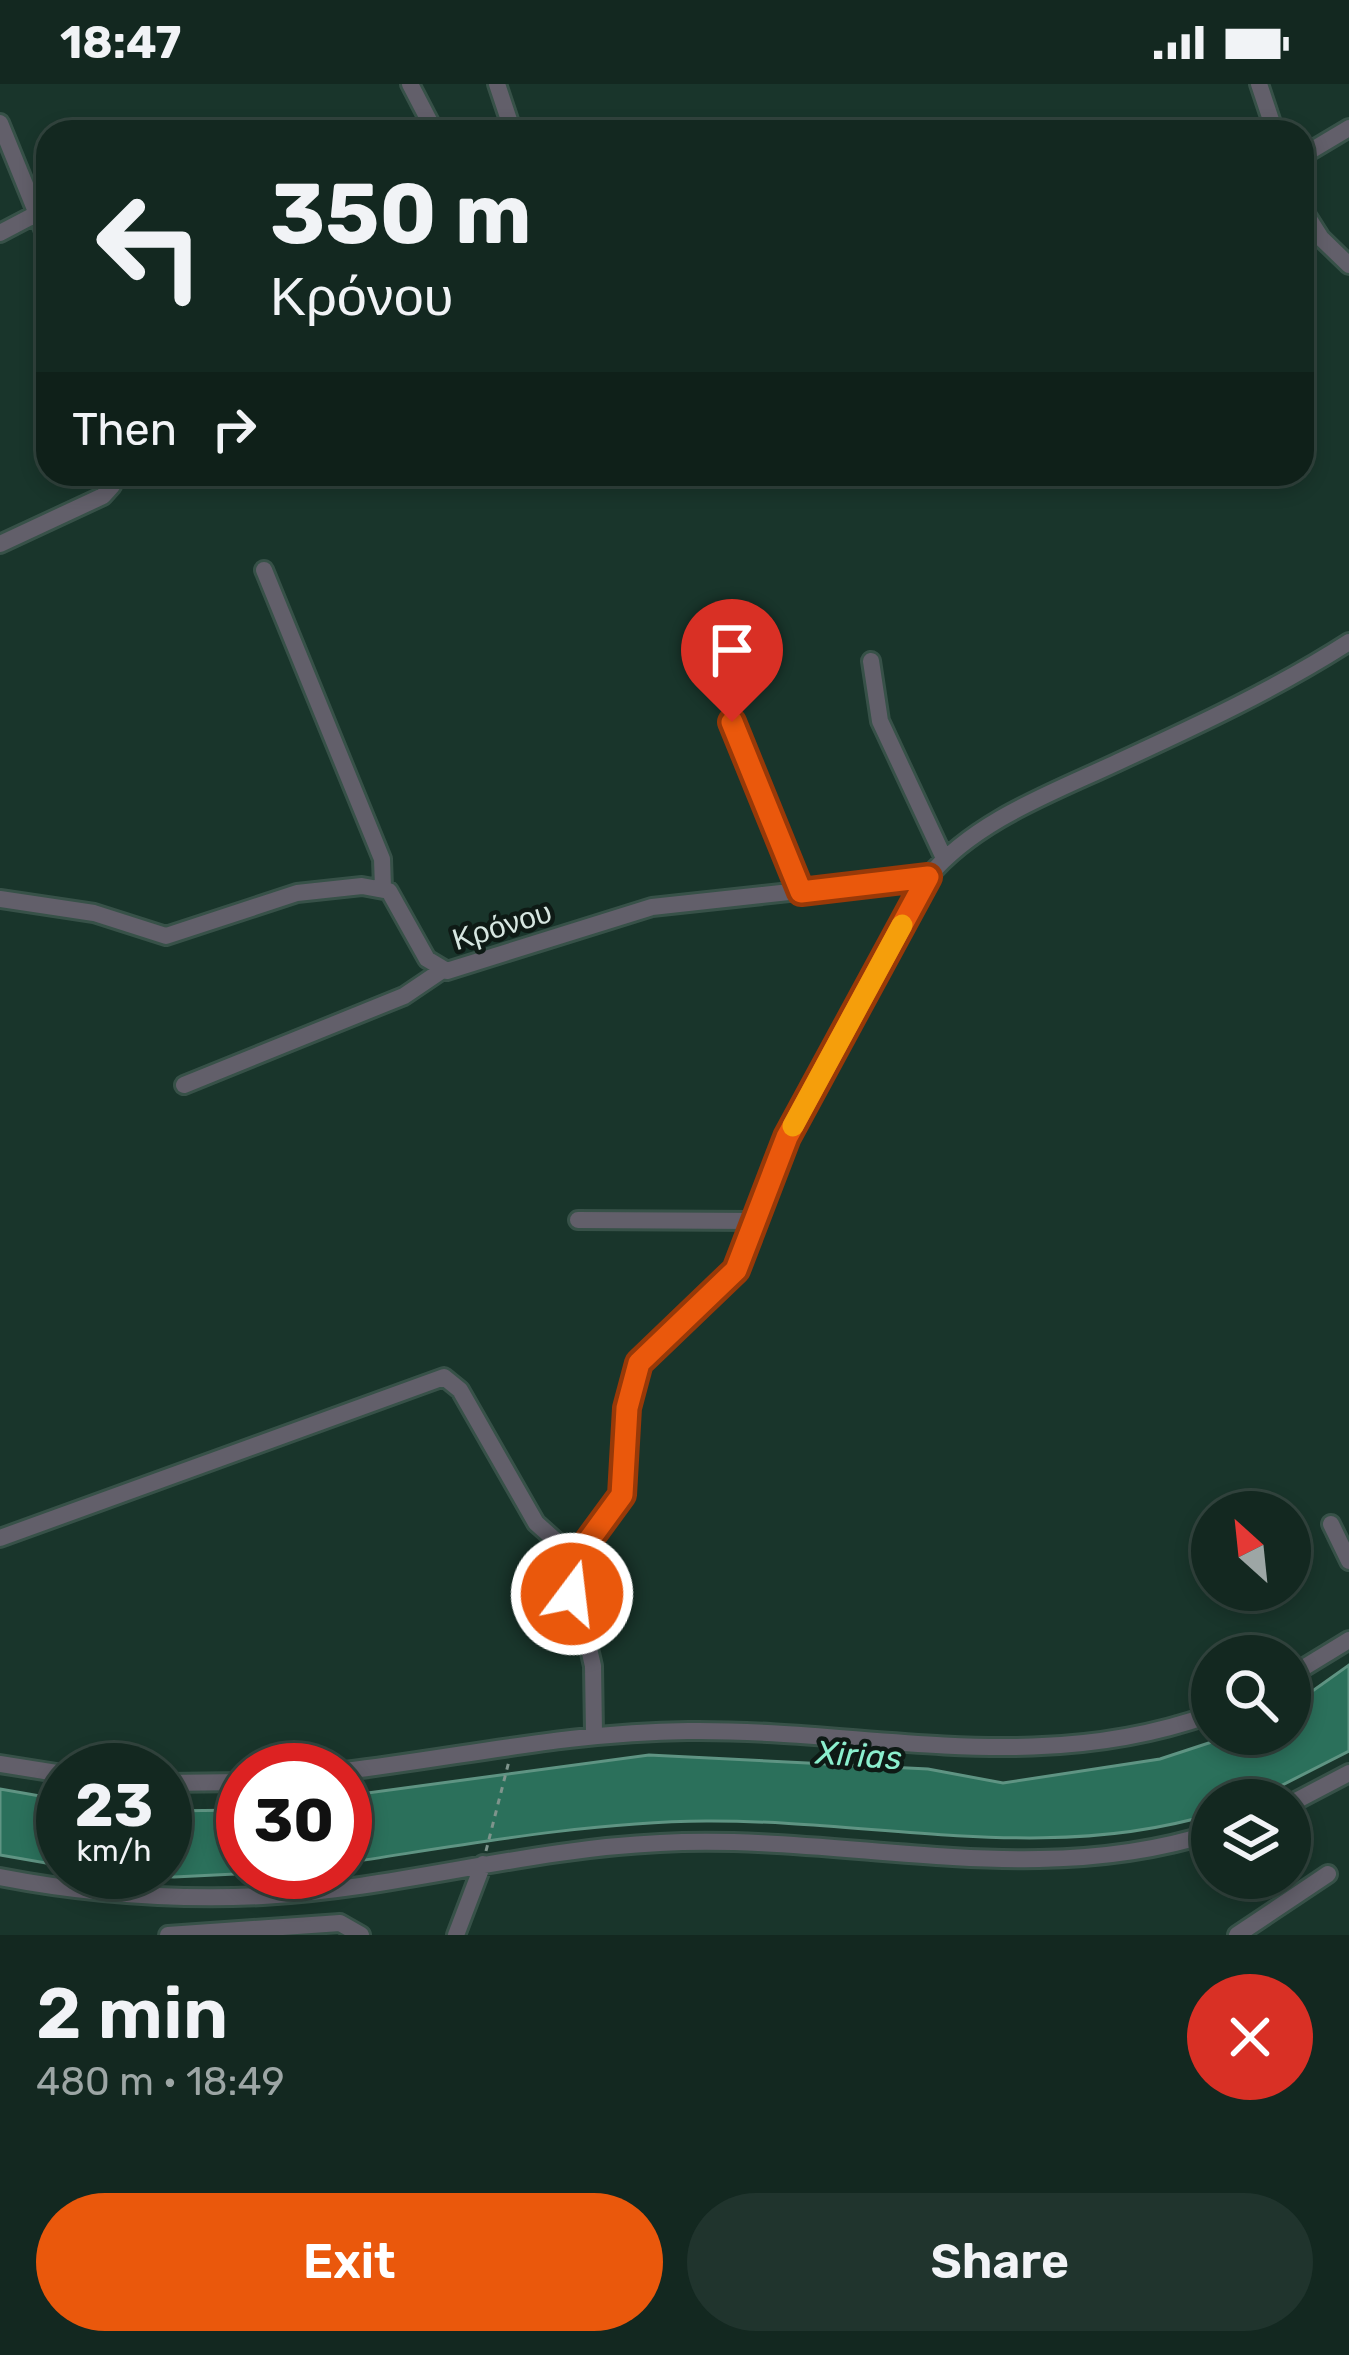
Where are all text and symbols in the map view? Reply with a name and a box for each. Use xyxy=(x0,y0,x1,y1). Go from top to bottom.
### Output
text: 18:47 xyxy=(60,16,181,69)
text: 350 m xyxy=(270,164,532,264)
icon: left xyxy=(72,168,228,324)
text: Κρόνου xyxy=(270,265,453,329)
icon: right xyxy=(201,396,267,462)
text: Then xyxy=(72,403,177,456)
pin xyxy=(681,599,783,722)
icon: arrive xyxy=(699,617,765,683)
street label: Κρόνου xyxy=(448,894,556,958)
north arrow xyxy=(1191,1491,1311,1611)
map controls xyxy=(1191,1491,1311,1899)
position arrow xyxy=(509,1531,635,1657)
button: search xyxy=(1191,1635,1311,1755)
water label: Xirias xyxy=(813,1732,903,1777)
speed limit sign: 30 xyxy=(216,1743,372,1899)
text: 23 xyxy=(75,1770,153,1841)
button: layers xyxy=(1191,1779,1311,1899)
text: km/h xyxy=(77,1833,151,1869)
text: 2 min xyxy=(36,1971,228,2056)
button: close xyxy=(1187,1974,1313,2100)
text: 480 m · 18:49 xyxy=(36,2059,285,2105)
button: Exit xyxy=(36,2193,663,2331)
button: Share xyxy=(687,2193,1313,2331)

